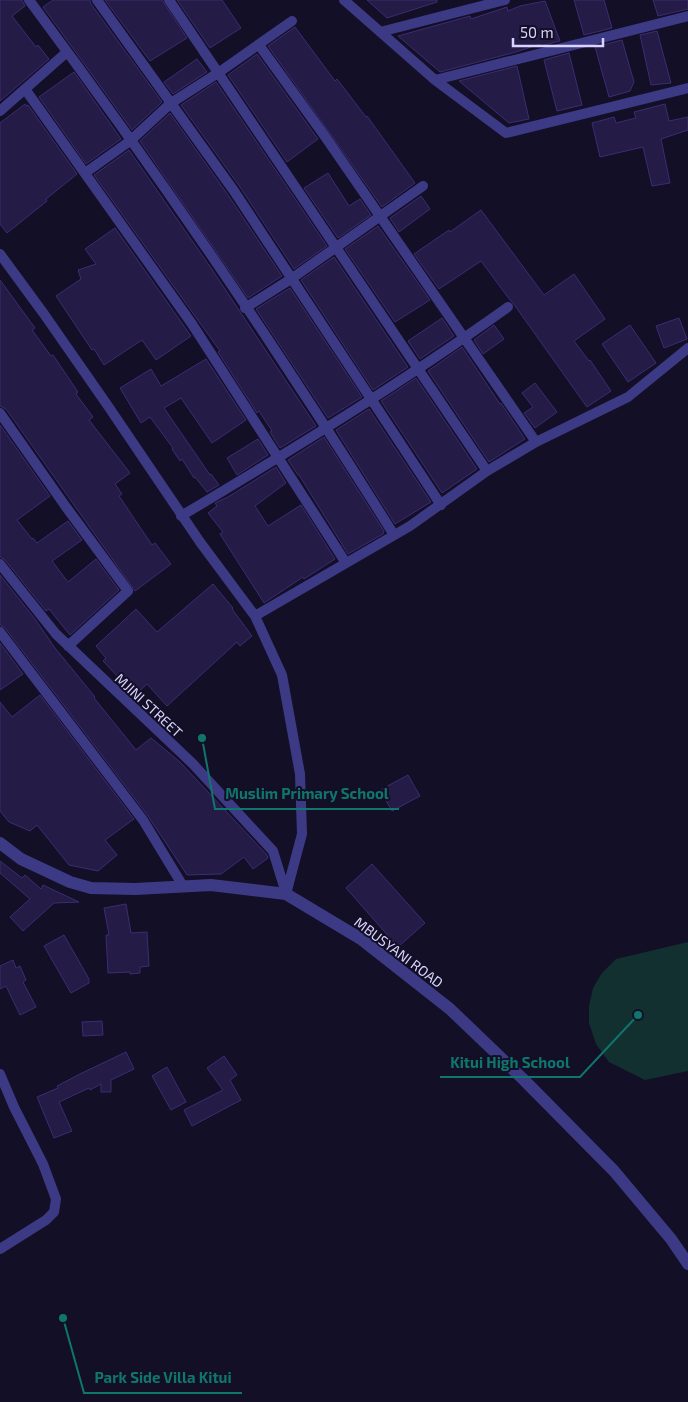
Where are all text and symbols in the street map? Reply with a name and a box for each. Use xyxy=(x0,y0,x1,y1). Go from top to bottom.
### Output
scale bar xyxy=(513,15,603,47)
text: 50 m xyxy=(520,23,554,41)
street label: MJINI STREET xyxy=(112,670,186,740)
callout: Muslim Primary School xyxy=(215,779,399,809)
text: Muslim Primary School xyxy=(225,784,389,803)
street label: MBUSYANI ROAD xyxy=(351,913,447,991)
callout: Kitui High School xyxy=(440,1047,580,1077)
text: Kitui High School xyxy=(450,1053,570,1071)
callout: Park Side Villa Kitui xyxy=(84,1363,242,1393)
text: Park Side Villa Kitui xyxy=(94,1368,232,1386)

